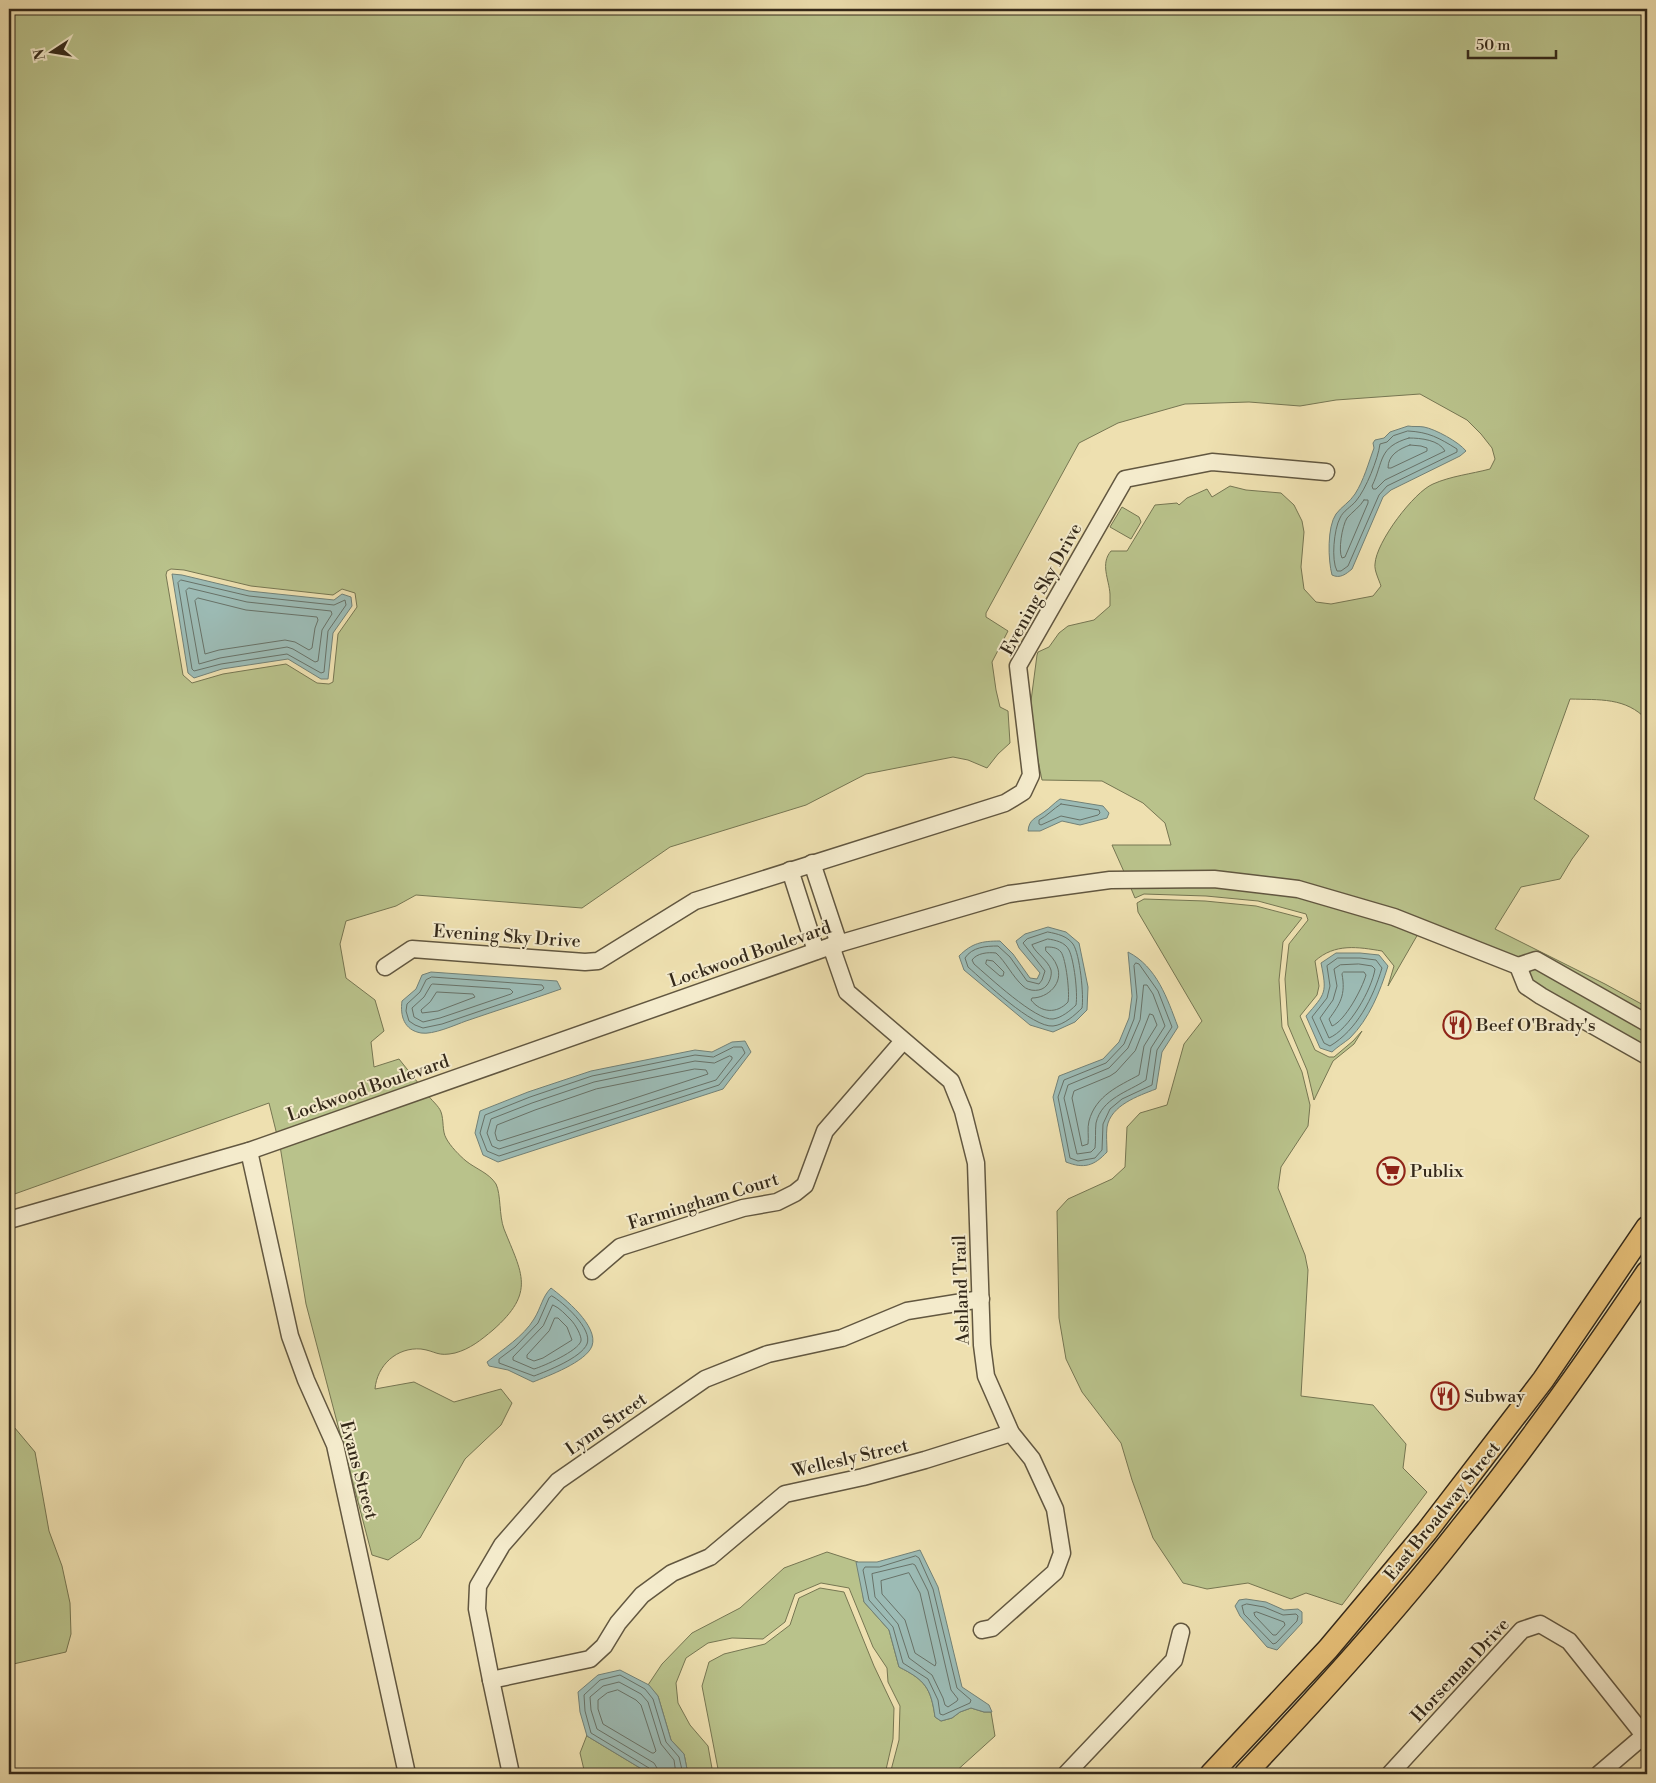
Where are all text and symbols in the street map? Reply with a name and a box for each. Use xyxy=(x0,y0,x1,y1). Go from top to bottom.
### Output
north arrow xyxy=(28,28,78,78)
scale bar xyxy=(1468,28,1556,60)
text: 50 m xyxy=(1476,36,1510,55)
text: N xyxy=(30,47,50,62)
street label: Evening Sky Drive xyxy=(996,519,1087,659)
street label: Lockwood Boulevard xyxy=(666,916,835,993)
street label: Evening Sky Drive xyxy=(432,920,582,953)
restaurant icon: Beef O'Brady's xyxy=(1442,1010,1472,1040)
place label: Beef O'Brady's xyxy=(1475,1014,1596,1037)
street label: Lockwood Boulevard xyxy=(284,1050,453,1127)
supermarket icon: Publix xyxy=(1376,1156,1406,1186)
place label: Publix xyxy=(1410,1160,1464,1183)
street label: Farmingham Court xyxy=(625,1167,782,1235)
street label: Ashland Trail xyxy=(948,1234,975,1346)
restaurant icon: Subway xyxy=(1430,1381,1460,1411)
place label: Subway xyxy=(1464,1385,1525,1408)
street label: Lynn Street xyxy=(561,1388,652,1461)
street label: Evans Street xyxy=(334,1418,383,1523)
street label: Wellesly Street xyxy=(789,1434,911,1483)
street label: East Broadway Street xyxy=(1379,1437,1506,1586)
street label: Horseman Drive xyxy=(1406,1613,1515,1727)

